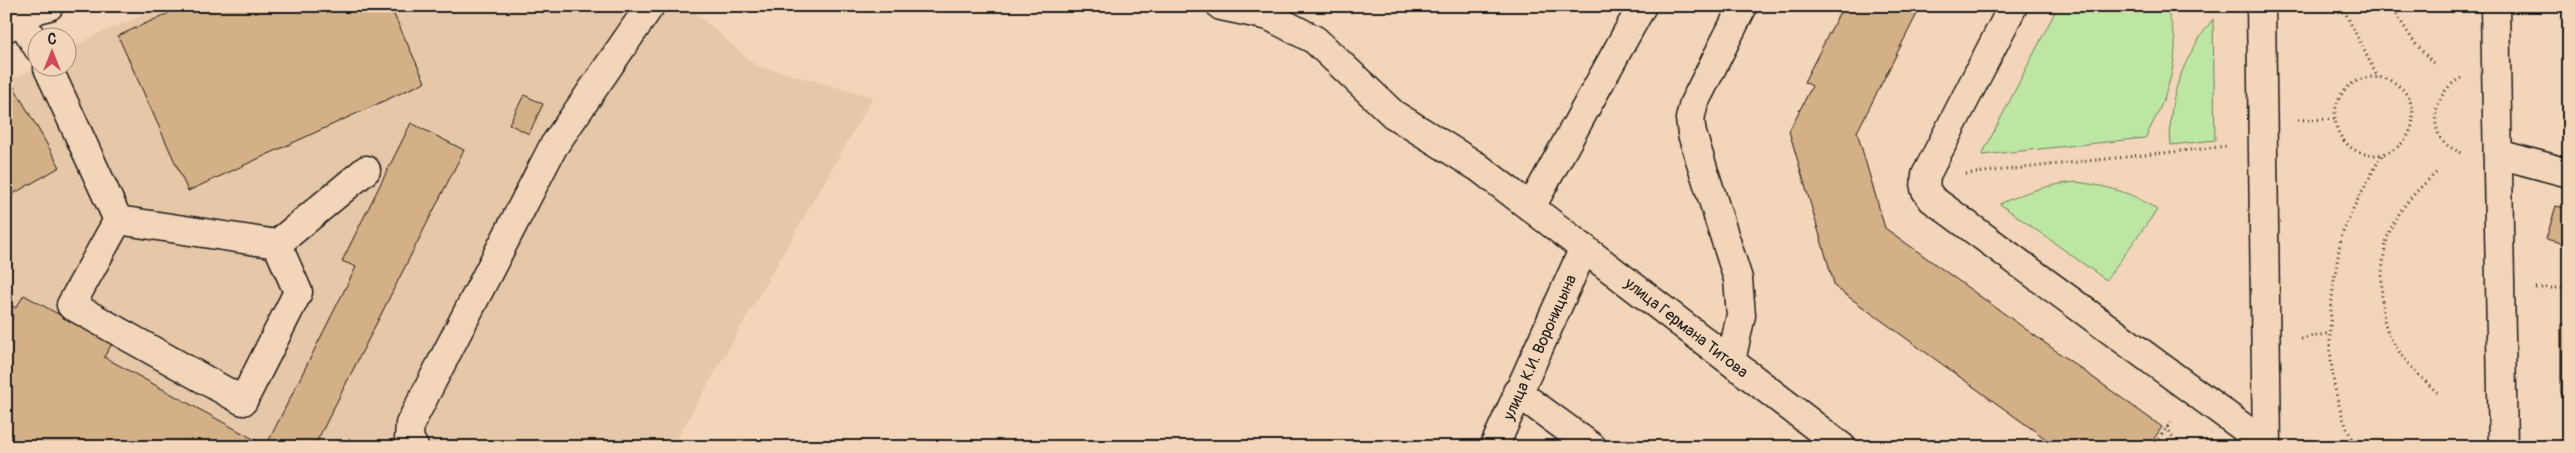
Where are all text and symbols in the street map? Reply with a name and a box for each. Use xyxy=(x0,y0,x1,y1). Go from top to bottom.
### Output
north arrow xyxy=(28,28,78,78)
text: С xyxy=(48,31,57,48)
street label: улица К.И. Вороницына xyxy=(1498,272,1581,424)
street label: улица Германа Титова xyxy=(1620,273,1752,382)

